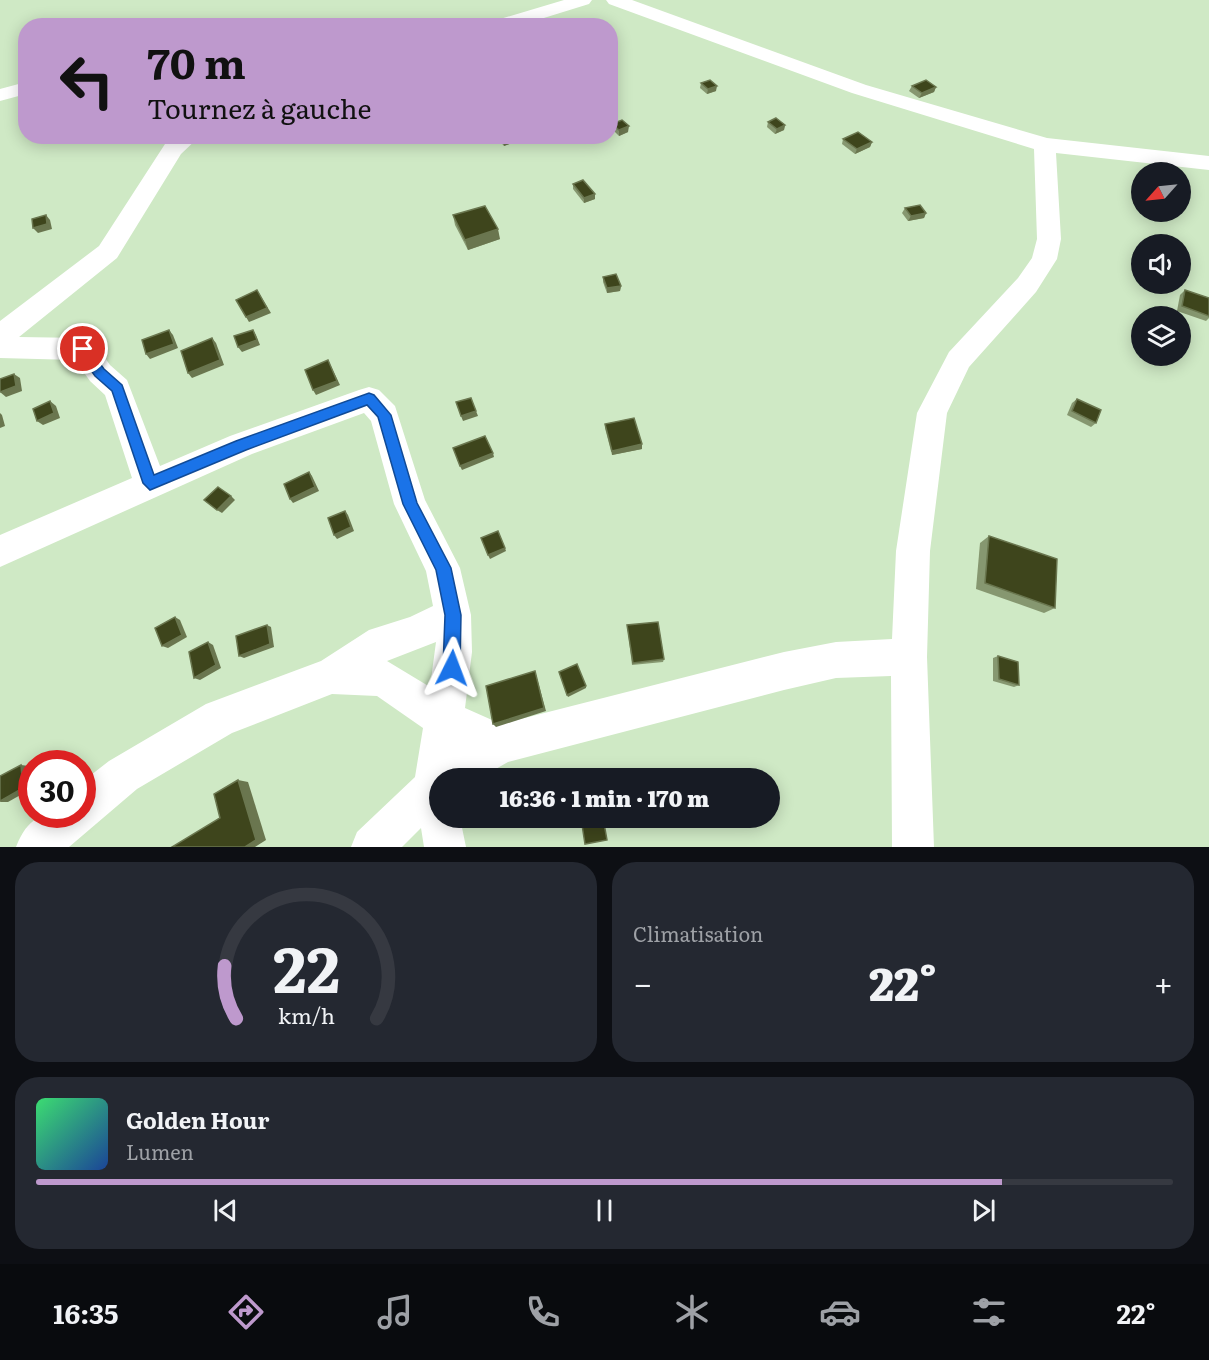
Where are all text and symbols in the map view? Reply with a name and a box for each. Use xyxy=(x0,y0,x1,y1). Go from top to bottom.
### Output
text: 70 m xyxy=(147,30,246,92)
icon: left xyxy=(48,42,126,120)
text: Tournez à gauche xyxy=(147,87,371,127)
north arrow xyxy=(1131,162,1191,222)
map controls xyxy=(1131,162,1191,366)
button: sound xyxy=(1131,234,1191,294)
button: layers xyxy=(1131,306,1191,366)
pin xyxy=(57,323,108,374)
icon: arrive xyxy=(66,332,99,365)
position arrow xyxy=(420,636,484,700)
speed limit sign: 30 xyxy=(18,750,96,828)
text: 16:36 · 1 min · 170 m xyxy=(500,781,709,814)
text: Climatisation xyxy=(633,918,763,948)
text: 22 xyxy=(272,920,340,1012)
text: 22° xyxy=(869,948,937,1015)
text: − xyxy=(633,957,652,1006)
text: + xyxy=(1154,957,1173,1006)
text: km/h xyxy=(277,999,335,1031)
text: Golden Hour xyxy=(126,1103,269,1136)
text: Lumen xyxy=(126,1136,194,1166)
icon: previous xyxy=(209,1194,242,1227)
icon: pause xyxy=(588,1194,621,1227)
icon: next xyxy=(967,1194,1000,1227)
icon: directions xyxy=(225,1291,267,1333)
icon: music xyxy=(374,1291,416,1333)
icon: phone xyxy=(522,1291,564,1333)
icon: climate xyxy=(671,1291,713,1333)
icon: car xyxy=(819,1291,861,1333)
icon: filters xyxy=(968,1291,1010,1333)
text: 16:35 xyxy=(53,1292,119,1332)
text: 22° xyxy=(1117,1292,1156,1332)

